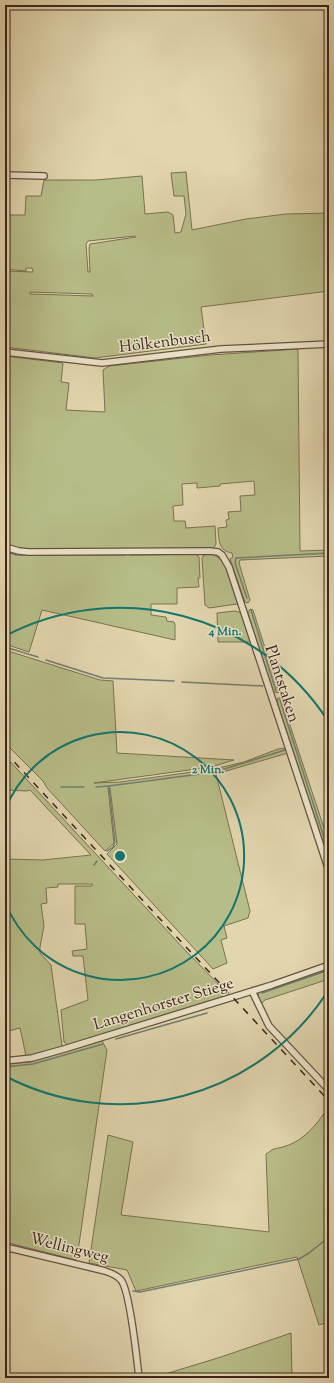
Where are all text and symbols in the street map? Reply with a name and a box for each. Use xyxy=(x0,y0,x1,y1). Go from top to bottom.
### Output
street label: Hölkenbusch xyxy=(118,326,213,360)
text: 4 Min. xyxy=(207,623,242,641)
street label: Plantstaken xyxy=(258,642,304,726)
text: 2 Min. xyxy=(192,761,224,779)
centre of rings xyxy=(113,849,127,863)
street label: Langenhorster Stiege xyxy=(91,973,237,1037)
street label: Wellingweg xyxy=(27,1228,111,1270)

